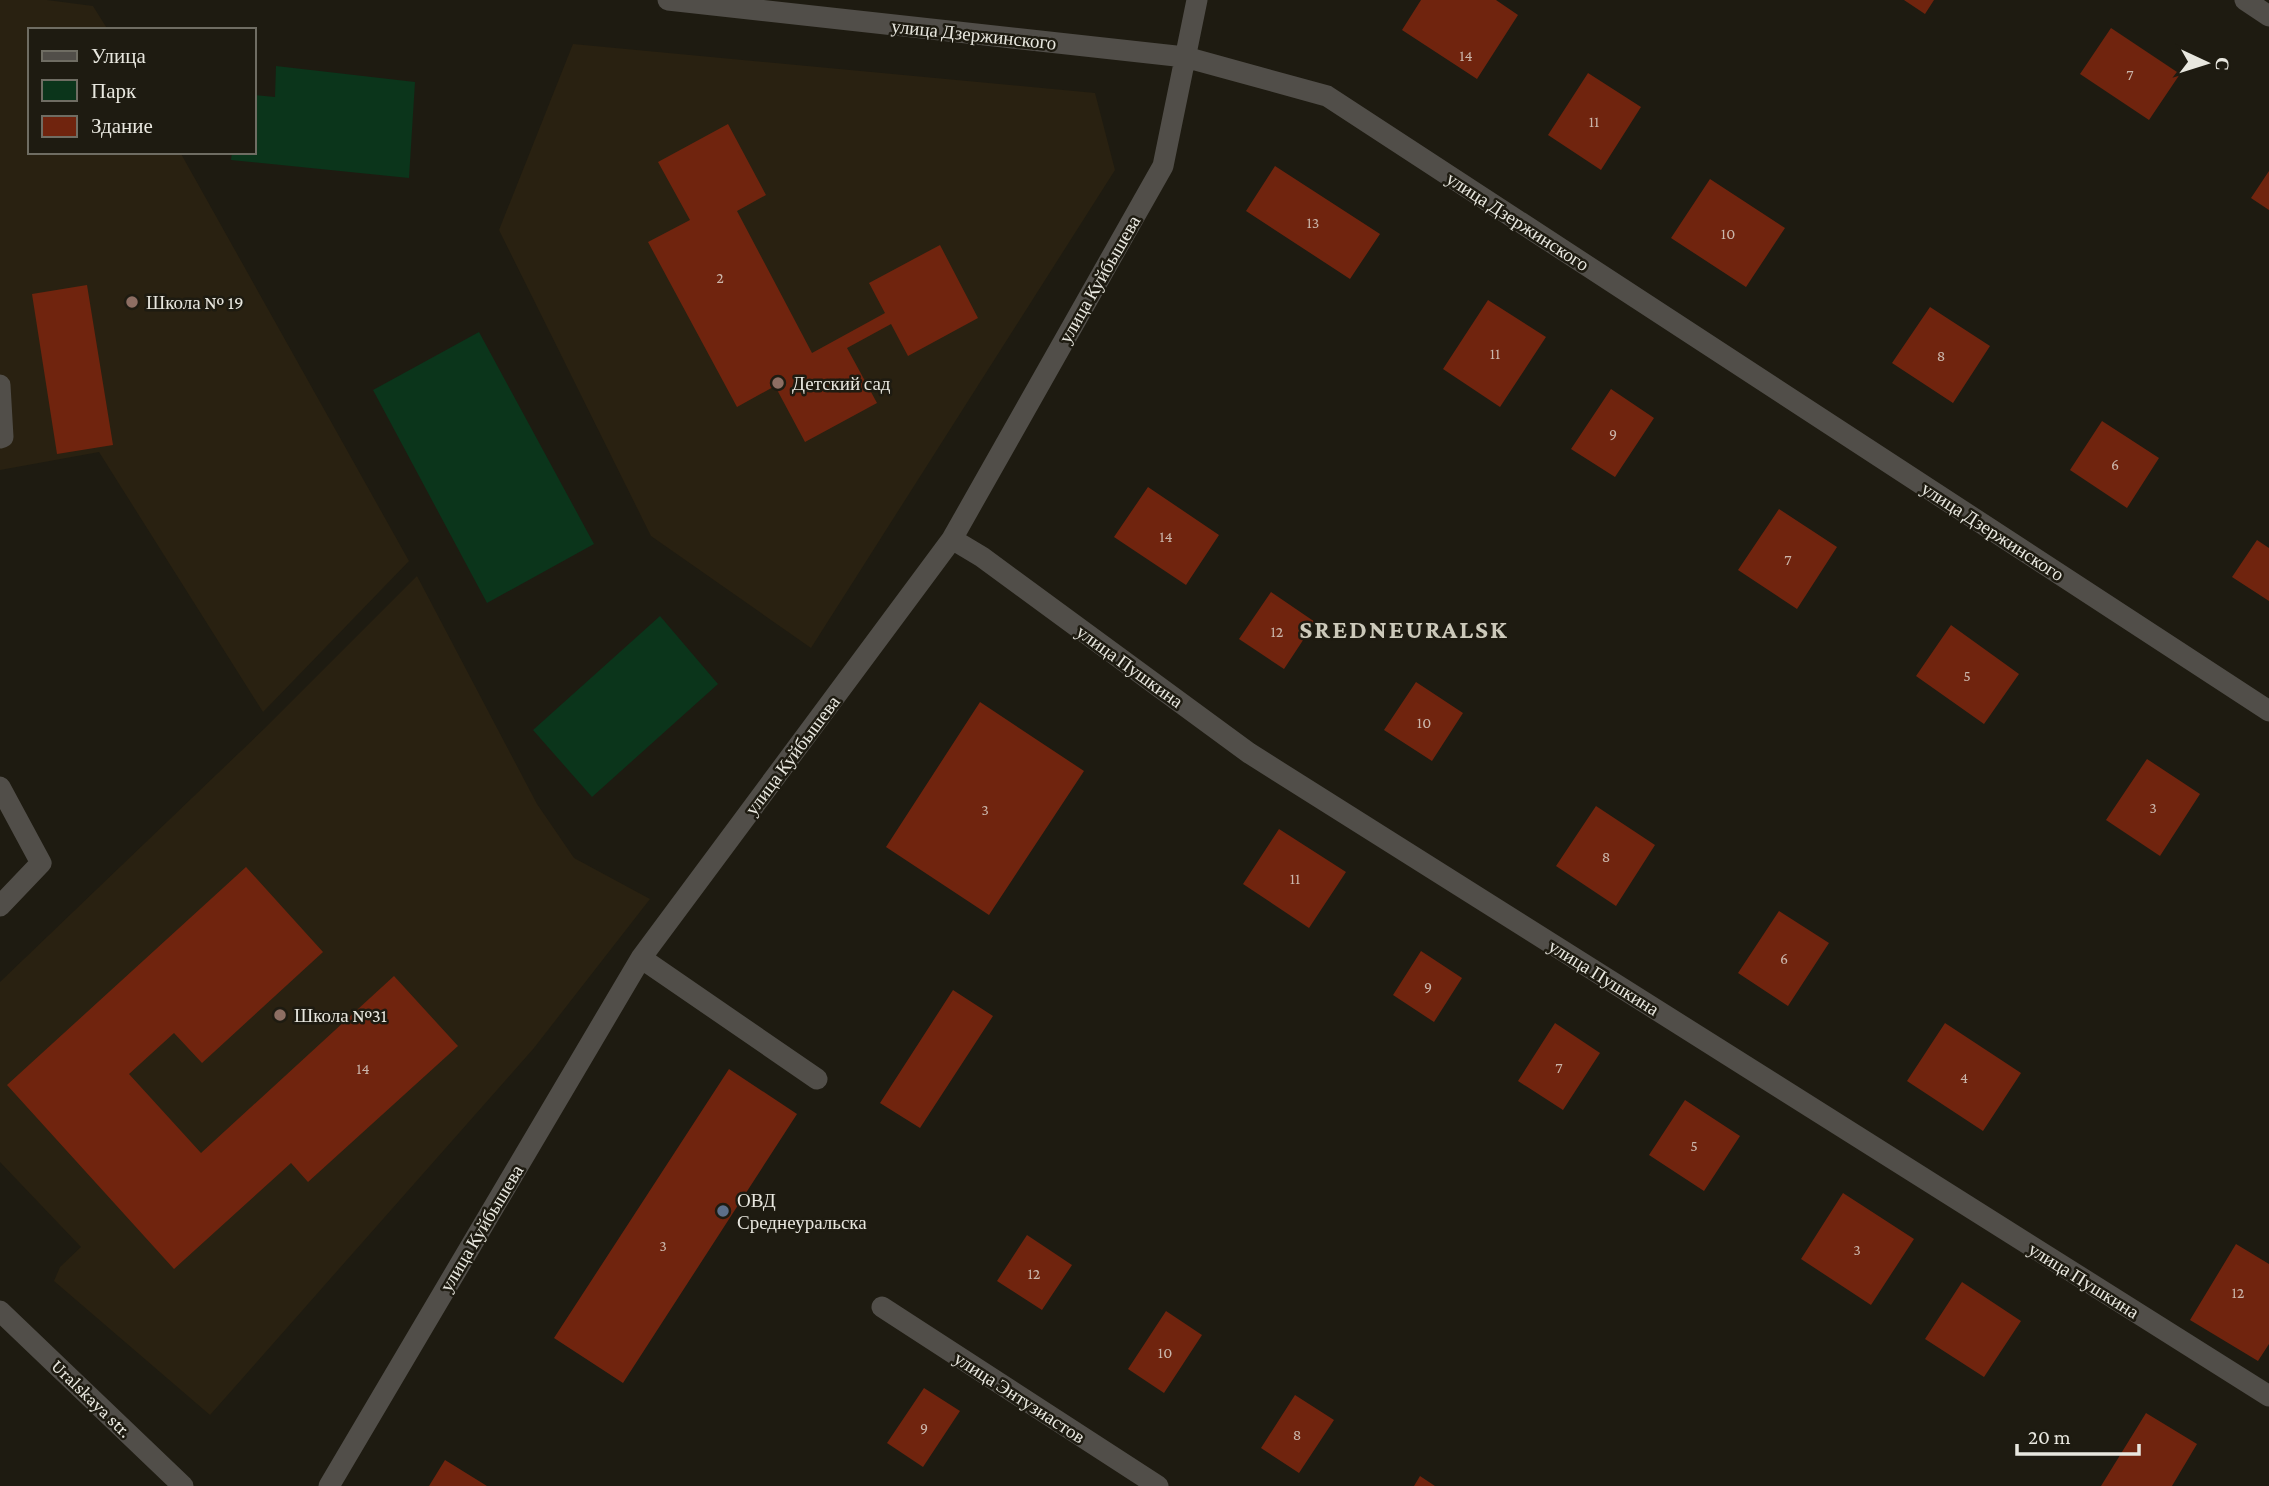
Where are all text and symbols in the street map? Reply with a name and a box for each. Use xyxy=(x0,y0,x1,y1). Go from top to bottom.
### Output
street label: улица Дзержинского xyxy=(890,15,1058,54)
legend xyxy=(28,28,256,154)
north arrow xyxy=(2171,28,2241,98)
text: Улица xyxy=(91,44,146,68)
house number: 14 xyxy=(1459,47,1473,64)
text: С xyxy=(2212,57,2233,72)
house number: 7 xyxy=(2126,66,2134,83)
text: Парк xyxy=(91,79,137,103)
house number: 11 xyxy=(1589,113,1599,130)
text: Здание xyxy=(91,114,153,138)
street label: улица Дзержинского xyxy=(1442,167,1593,275)
street label: улица Куйбышева xyxy=(1054,211,1145,347)
house number: 13 xyxy=(1307,214,1319,231)
house number: 10 xyxy=(1721,225,1735,242)
house number: 2 xyxy=(716,269,724,286)
place label: Школа № 19 xyxy=(146,292,244,313)
marker: Школа № 19 xyxy=(124,294,140,310)
house number: 11 xyxy=(1490,345,1500,362)
house number: 8 xyxy=(1937,347,1945,364)
place label: Детский сад xyxy=(792,373,891,394)
marker: Детский сад xyxy=(770,375,786,391)
house number: 9 xyxy=(1609,425,1617,442)
house number: 6 xyxy=(2111,456,2119,473)
street label: улица Дзержинского xyxy=(1917,477,2068,585)
house number: 14 xyxy=(1159,528,1173,545)
house number: 7 xyxy=(1784,551,1792,568)
district label: SREDNEURALSK xyxy=(1299,615,1509,644)
street label: улица Пушкина xyxy=(1072,621,1187,712)
house number: 12 xyxy=(1271,623,1284,640)
house number: 5 xyxy=(1963,667,1971,684)
street label: улица Куйбышева xyxy=(741,691,844,819)
house number: 10 xyxy=(1417,714,1431,731)
house number: 3 xyxy=(2149,799,2157,816)
house number: 3 xyxy=(981,801,989,818)
house number: 8 xyxy=(1602,848,1610,865)
house number: 11 xyxy=(1290,870,1300,887)
street label: улица Пушкина xyxy=(1545,935,1663,1020)
house number: 6 xyxy=(1780,950,1788,967)
house number: 9 xyxy=(1424,978,1432,995)
place label: Школа №31 xyxy=(294,1005,387,1026)
marker: Школа №31 xyxy=(272,1007,288,1023)
house number: 7 xyxy=(1555,1059,1563,1076)
house number: 14 xyxy=(356,1060,370,1077)
house number: 4 xyxy=(1960,1069,1968,1086)
house number: 5 xyxy=(1690,1137,1698,1154)
street label: улица Куйбышева xyxy=(435,1161,528,1295)
place label: ОВД Среднеуральска xyxy=(737,1190,867,1233)
marker: ОВД Среднеуральска xyxy=(715,1203,731,1219)
house number: 3 xyxy=(659,1237,667,1254)
street label: улица Пушкина xyxy=(2025,1238,2143,1323)
house number: 3 xyxy=(1853,1241,1861,1258)
house number: 12 xyxy=(1028,1265,1041,1282)
house number: 12 xyxy=(2232,1284,2245,1301)
house number: 10 xyxy=(1158,1344,1172,1361)
street label: улица Энтузиастов xyxy=(950,1347,1089,1448)
street label: Uralskaya str. xyxy=(47,1355,136,1442)
scale bar xyxy=(2017,1412,2140,1456)
house number: 9 xyxy=(920,1419,928,1436)
text: 20 m xyxy=(2028,1425,2071,1449)
house number: 8 xyxy=(1293,1426,1301,1443)

